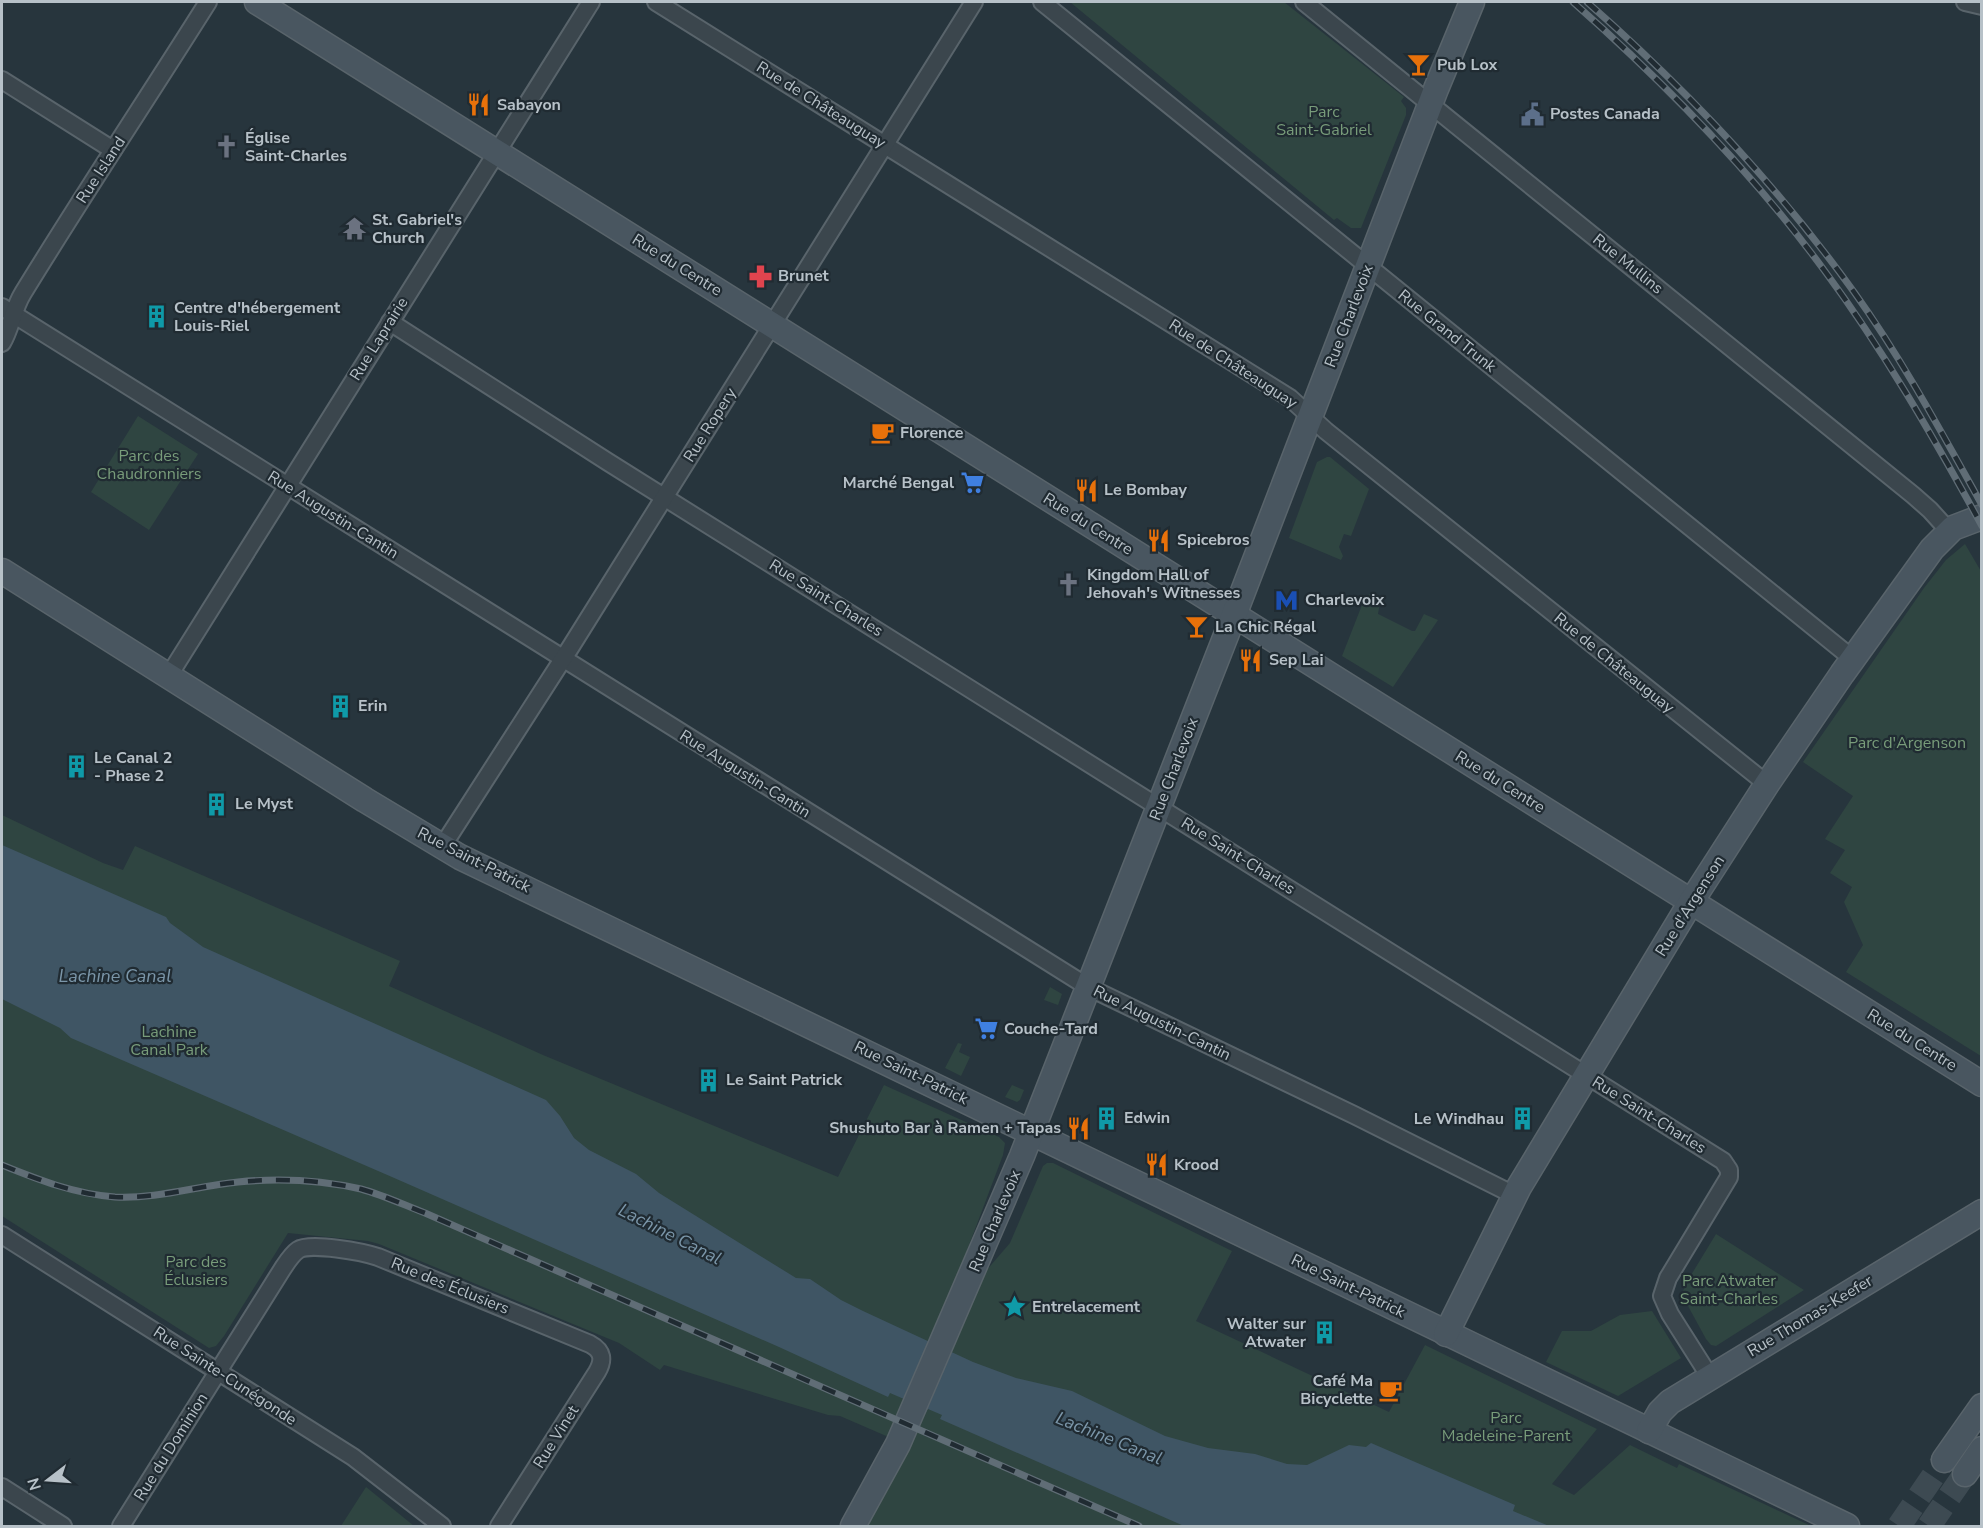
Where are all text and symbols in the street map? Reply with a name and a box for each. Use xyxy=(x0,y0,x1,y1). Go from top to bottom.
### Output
bar icon: Pub Lox xyxy=(1406,52,1432,78)
place label: Pub Lox xyxy=(1437,54,1497,76)
street label: Rue de Châteauguay xyxy=(752,56,891,154)
restaurant icon: Sabayon xyxy=(466,92,492,118)
place label: Sabayon xyxy=(497,94,561,116)
park label: Parc Saint-Gabriel xyxy=(1276,101,1372,141)
public building icon: Postes Canada xyxy=(1519,101,1545,127)
place label: Postes Canada xyxy=(1550,103,1660,125)
place label: Église Saint-Charles xyxy=(245,127,347,167)
street label: Rue Island xyxy=(71,132,131,208)
church icon: Église Saint-Charles xyxy=(214,134,240,160)
place label: St. Gabriel's Church xyxy=(372,209,462,249)
temple icon: St. Gabriel's Church xyxy=(341,216,367,242)
street label: Rue du Centre xyxy=(628,229,726,301)
street label: Rue Mullins xyxy=(1588,229,1668,299)
street label: Rue Charlevoix xyxy=(1319,261,1379,371)
pharmacy icon: Brunet xyxy=(747,263,773,289)
place label: Brunet xyxy=(778,265,830,287)
street label: Rue Grand Trunk xyxy=(1393,284,1502,378)
street label: Rue Laprairie xyxy=(345,293,413,385)
place label: Centre d'hébergement Louis-Riel xyxy=(174,297,341,337)
building icon: Centre d'hébergement Louis-Riel xyxy=(143,304,169,330)
street label: Rue de Châteauguay xyxy=(1165,314,1302,414)
street label: Rue Ropery xyxy=(678,383,742,466)
cafe icon: Florence xyxy=(869,420,895,446)
place label: Florence xyxy=(900,422,964,444)
park label: Parc des Chaudronniers xyxy=(97,445,201,485)
street label: Rue Augustin-Cantin xyxy=(263,466,403,564)
supermarket icon: Marché Bengal xyxy=(959,470,985,496)
place label: Marché Bengal xyxy=(843,472,954,494)
restaurant icon: Le Bombay xyxy=(1073,477,1099,503)
place label: Le Bombay xyxy=(1104,479,1187,501)
street label: Rue du Centre xyxy=(1039,488,1137,560)
restaurant icon: Spicebros xyxy=(1146,527,1172,553)
place label: Spicebros xyxy=(1177,529,1250,551)
street label: Rue Saint-Charles xyxy=(765,554,887,642)
place label: Kingdom Hall of Jehovah's Witnesses xyxy=(1086,564,1241,604)
church icon: Kingdom Hall of Jehovah's Witnesses xyxy=(1056,571,1082,597)
metro station icon: Charlevoix xyxy=(1274,587,1300,613)
place label: Charlevoix xyxy=(1305,589,1384,611)
street label: Rue de Châteauguay xyxy=(1549,608,1679,719)
bar icon: La Chic Régal xyxy=(1184,614,1210,640)
place label: La Chic Régal xyxy=(1215,616,1316,638)
restaurant icon: Sep Lai xyxy=(1238,647,1264,673)
place label: Sep Lai xyxy=(1269,649,1324,671)
building icon: Erin xyxy=(327,693,353,719)
place label: Erin xyxy=(358,695,387,717)
street label: Rue Charlevoix xyxy=(1144,714,1204,824)
street label: Rue Augustin-Cantin xyxy=(675,725,815,823)
park label: Parc d'Argenson xyxy=(1848,732,1966,754)
street label: Rue du Centre xyxy=(1451,746,1549,818)
place label: Le Canal 2 - Phase 2 xyxy=(94,747,172,787)
building icon: Le Canal 2 - Phase 2 xyxy=(63,754,89,780)
building icon: Le Myst xyxy=(204,791,230,817)
place label: Le Myst xyxy=(235,793,294,815)
street label: Rue Saint-Charles xyxy=(1177,812,1299,900)
street label: Rue Saint-Patrick xyxy=(414,822,535,898)
street label: Rue d'Argenson xyxy=(1650,851,1730,961)
water label: Lachine Canal xyxy=(59,964,171,988)
street label: Rue Augustin-Cantin xyxy=(1090,980,1234,1066)
street label: Rue du Centre xyxy=(1863,1004,1961,1076)
supermarket icon: Couche-Tard xyxy=(973,1016,999,1042)
place label: Couche-Tard xyxy=(1004,1018,1098,1040)
park label: Lachine Canal Park xyxy=(130,1021,209,1061)
street label: Rue Saint-Patrick xyxy=(850,1036,973,1111)
building icon: Le Saint Patrick xyxy=(695,1067,721,1093)
place label: Le Saint Patrick xyxy=(726,1069,843,1091)
street label: Rue Saint-Charles xyxy=(1588,1071,1710,1159)
building icon: Edwin xyxy=(1093,1105,1119,1131)
building icon: Le Windhau xyxy=(1509,1106,1535,1132)
place label: Edwin xyxy=(1124,1107,1170,1129)
place label: Le Windhau xyxy=(1414,1108,1504,1130)
restaurant icon: Shushuto Bar à Ramen + Tapas xyxy=(1066,1115,1092,1141)
place label: Shushuto Bar à Ramen + Tapas xyxy=(829,1117,1061,1139)
restaurant icon: Krood xyxy=(1143,1152,1169,1178)
place label: Krood xyxy=(1174,1154,1219,1176)
street label: Rue Charlevoix xyxy=(964,1166,1027,1275)
water label: Lachine Canal xyxy=(614,1198,726,1270)
street label: Rue Saint-Patrick xyxy=(1287,1249,1410,1324)
park label: Parc des Éclusiers xyxy=(164,1251,228,1291)
street label: Rue des Éclusiers xyxy=(388,1252,512,1320)
park label: Parc Atwater Saint-Charles xyxy=(1680,1270,1778,1310)
street label: Rue Thomas-Keefer xyxy=(1743,1270,1877,1362)
place icon: Entrelacement xyxy=(1001,1294,1027,1320)
place label: Entrelacement xyxy=(1032,1296,1141,1318)
place label: Walter sur Atwater xyxy=(1227,1313,1307,1353)
building icon: Walter sur Atwater xyxy=(1311,1320,1337,1346)
street label: Rue Sainte-Cunégonde xyxy=(149,1321,301,1431)
place label: Café Ma Bicyclette xyxy=(1300,1370,1373,1410)
cafe icon: Café Ma Bicyclette xyxy=(1378,1377,1404,1403)
street label: Rue du Dominion xyxy=(129,1389,213,1505)
street label: Rue Vinet xyxy=(528,1401,584,1473)
water label: Lachine Canal xyxy=(1052,1406,1166,1470)
park label: Parc Madeleine-Parent xyxy=(1442,1407,1571,1447)
north arrow xyxy=(18,1450,78,1510)
text: N xyxy=(22,1475,47,1493)

